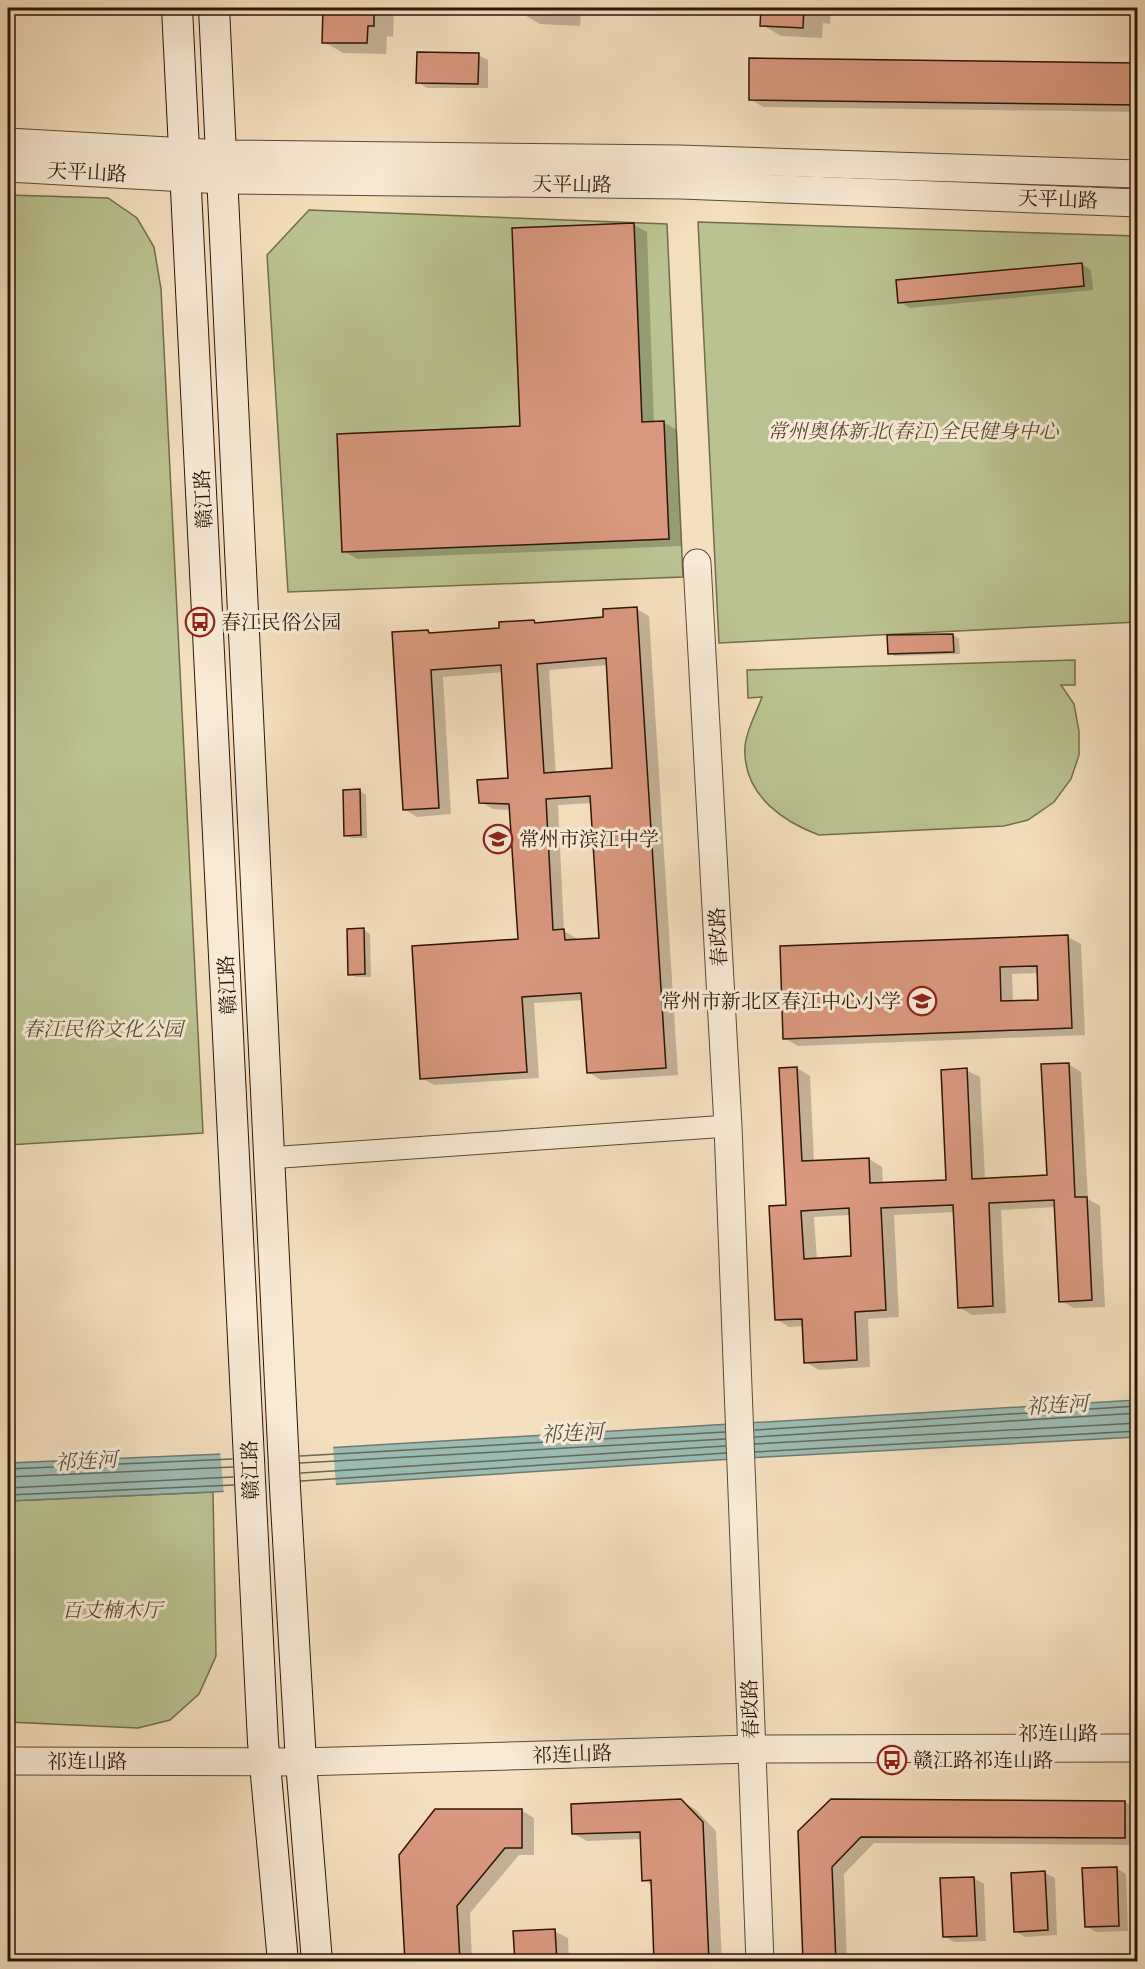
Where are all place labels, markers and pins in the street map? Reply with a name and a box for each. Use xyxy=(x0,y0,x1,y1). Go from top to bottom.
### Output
bus stop icon: 春江民俗公园 xyxy=(184,606,216,638)
place label: 春江民俗公园 xyxy=(221,611,341,634)
school or university icon: 常州市滨江中学 xyxy=(482,823,514,855)
place label: 常州市滨江中学 xyxy=(519,828,659,851)
school or university icon: 常州市新北区春江中心小学 xyxy=(906,985,938,1017)
place label: 常州市新北区春江中心小学 xyxy=(661,990,901,1013)
bus stop icon: 赣江路祁连山路 xyxy=(876,1744,908,1776)
place label: 赣江路祁连山路 xyxy=(913,1749,1053,1772)

